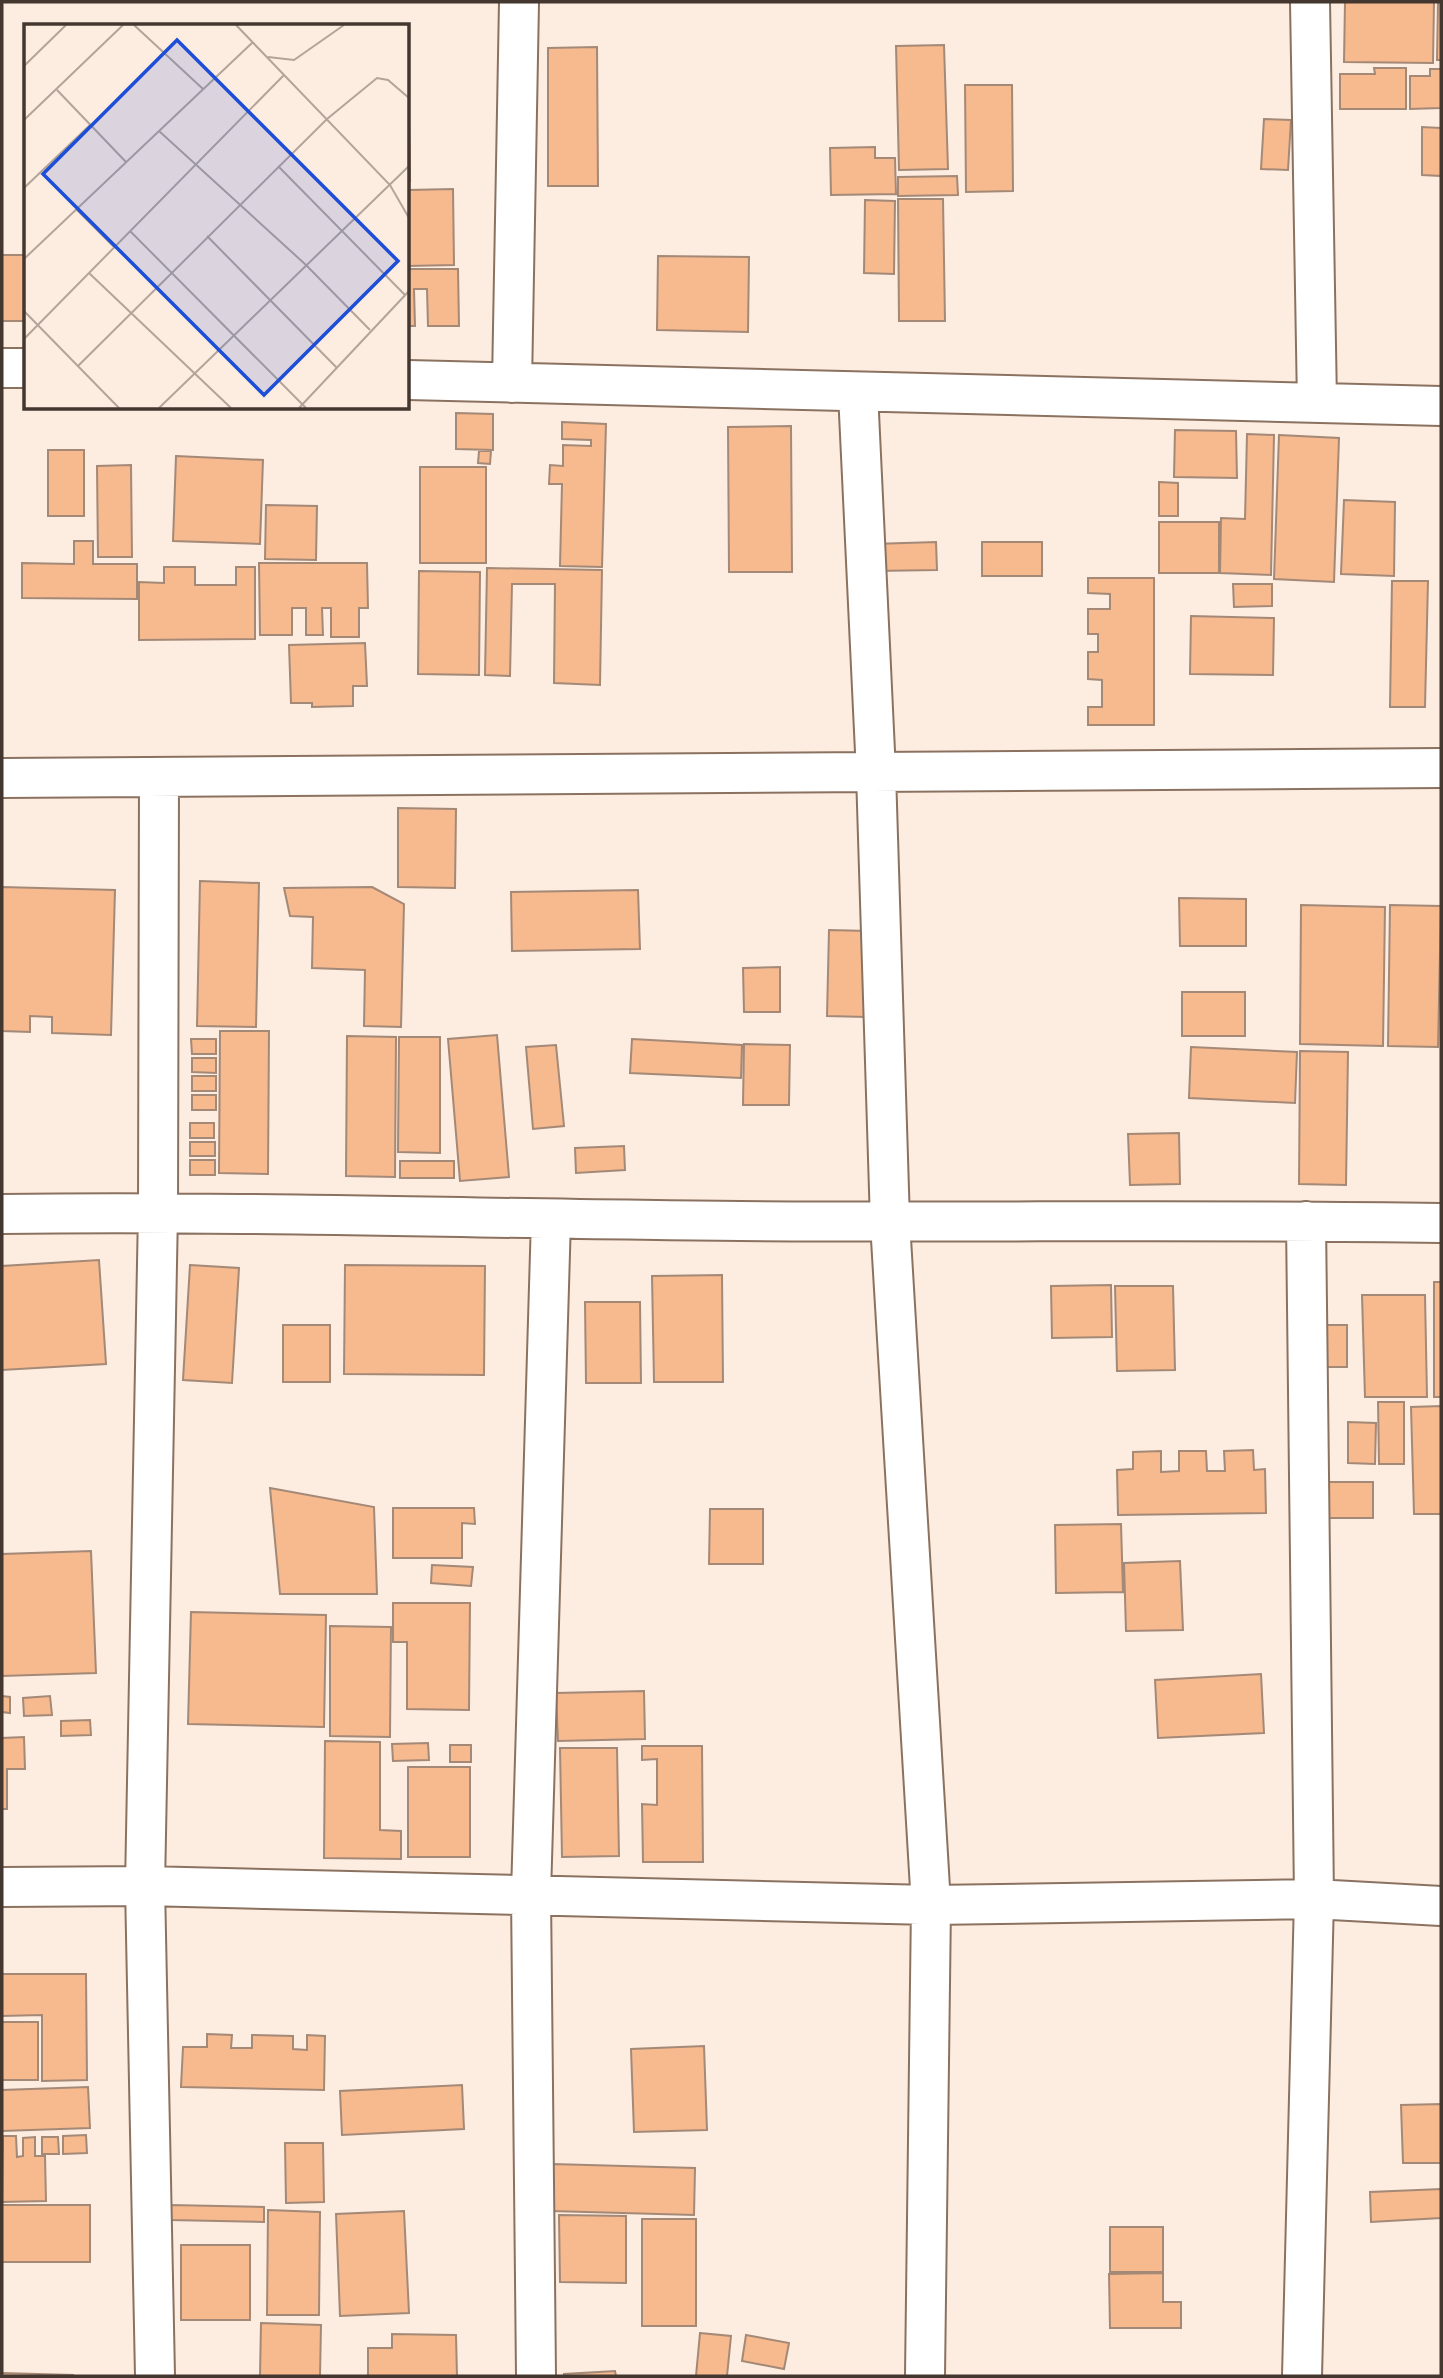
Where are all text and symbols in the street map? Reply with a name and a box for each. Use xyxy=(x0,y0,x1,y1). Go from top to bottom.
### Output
inset map xyxy=(24,24,410,410)

